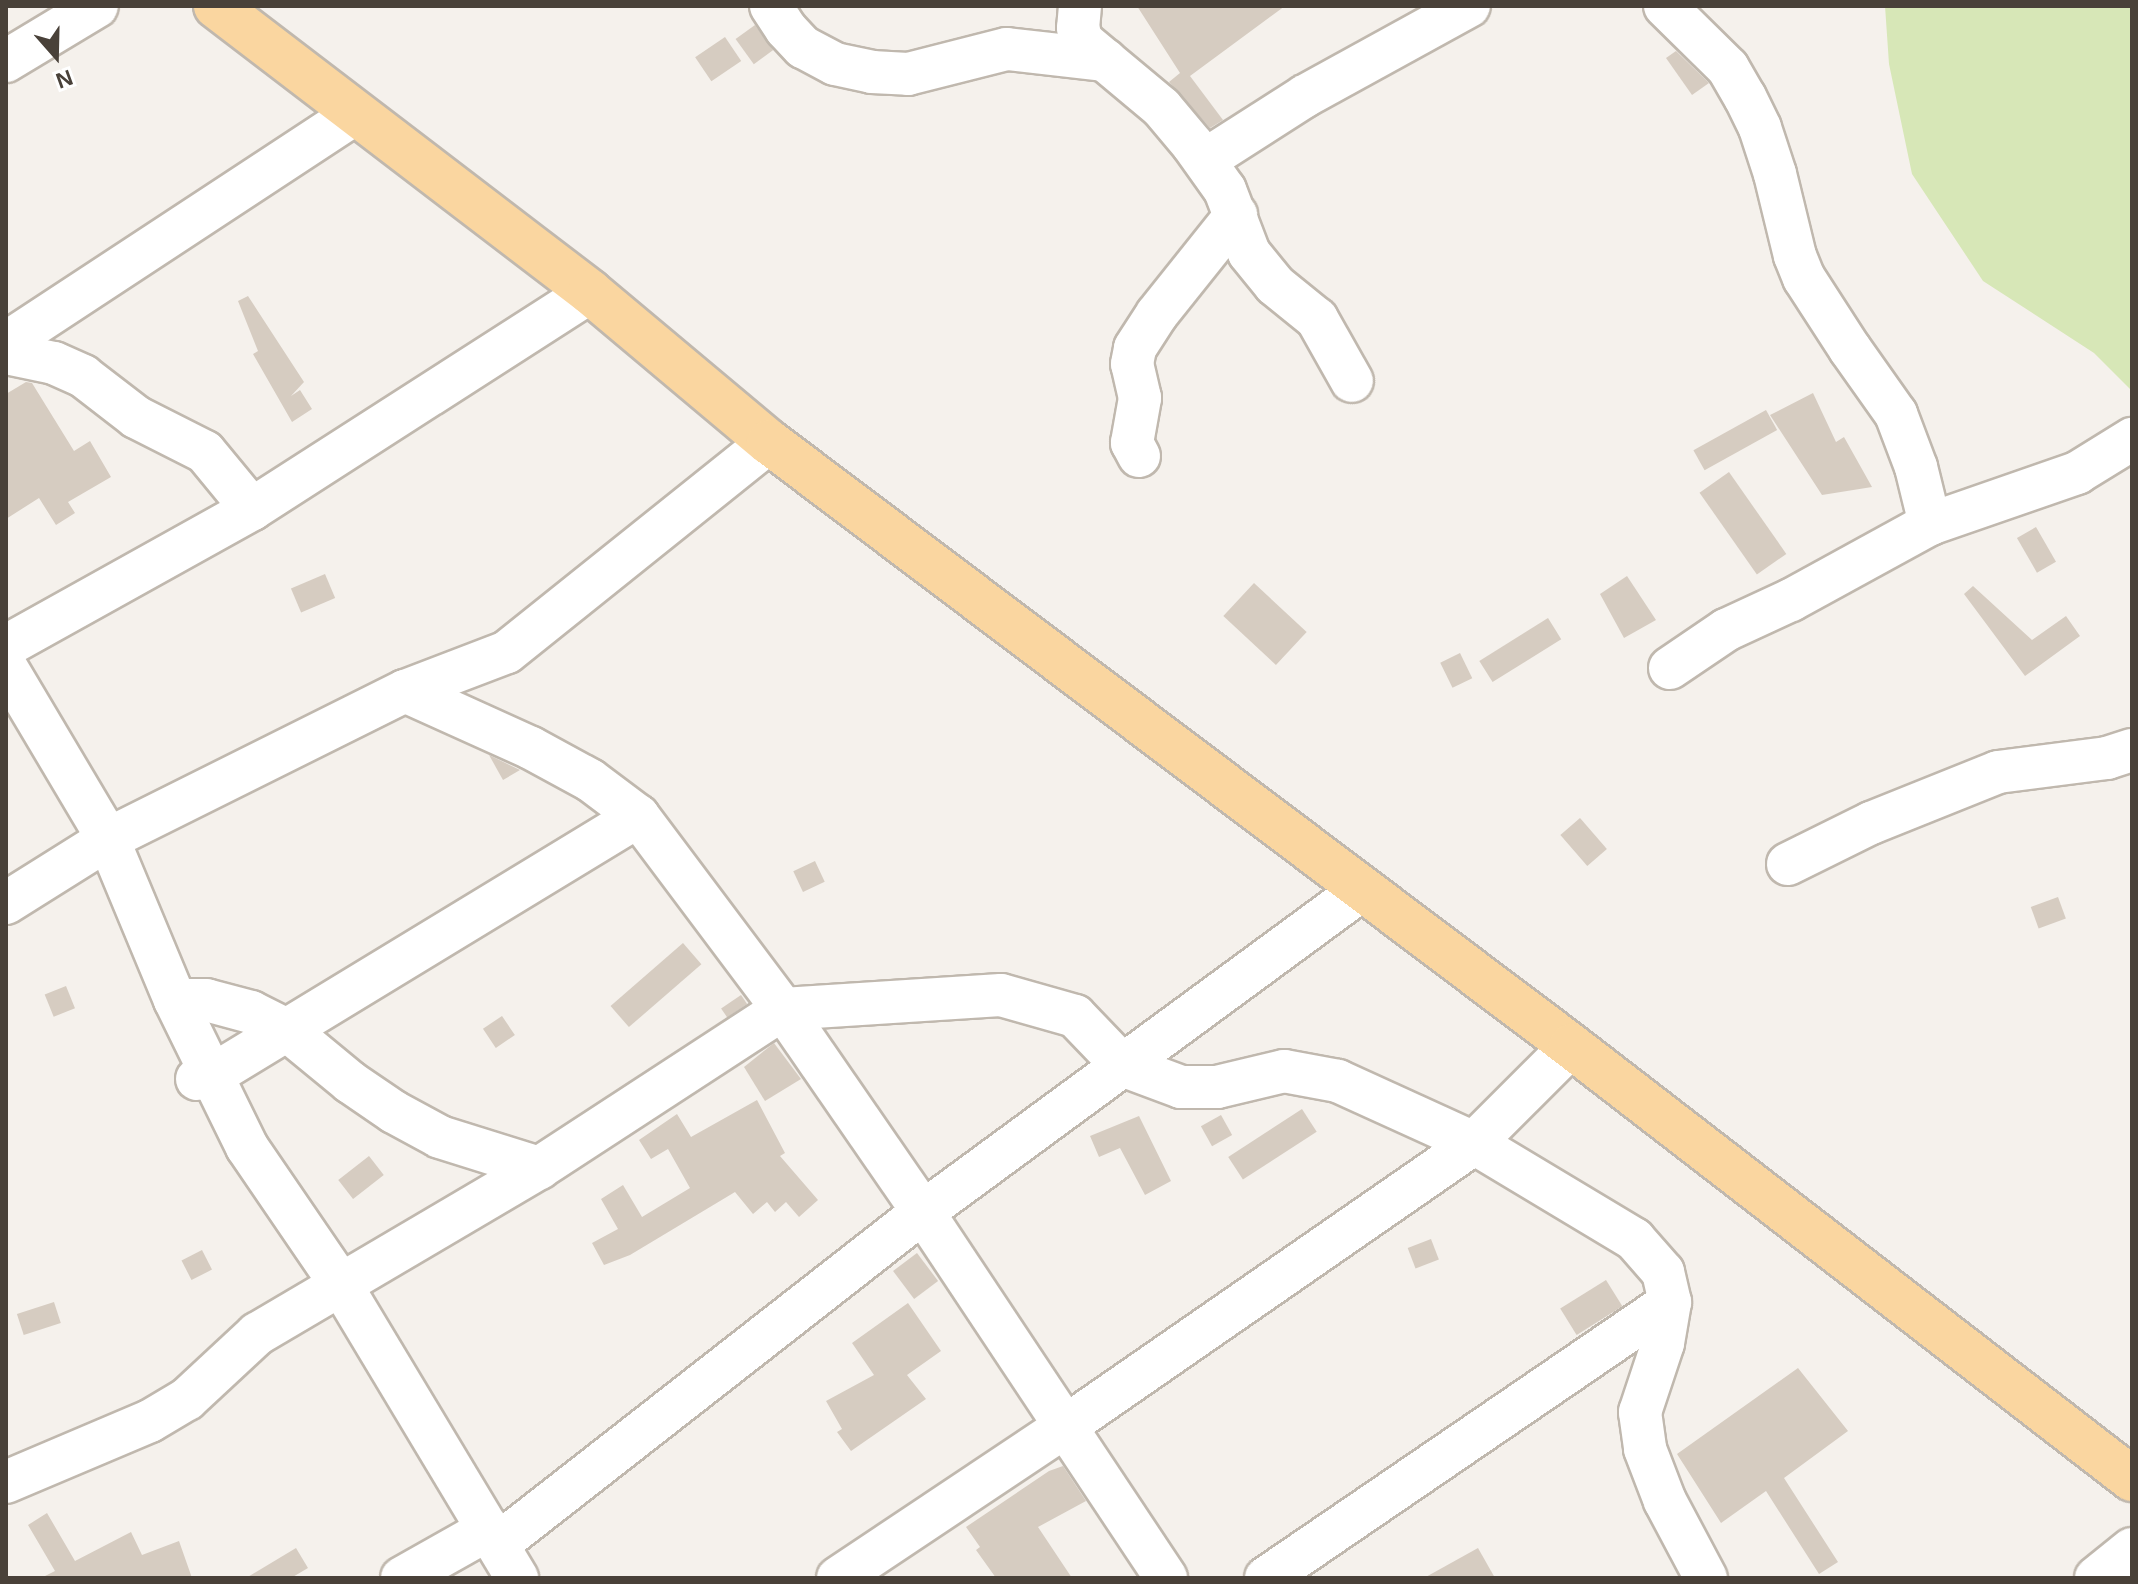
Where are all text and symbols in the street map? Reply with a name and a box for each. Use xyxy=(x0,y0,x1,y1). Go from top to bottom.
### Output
north arrow xyxy=(16,16,96,96)
text: N xyxy=(53,65,76,93)

